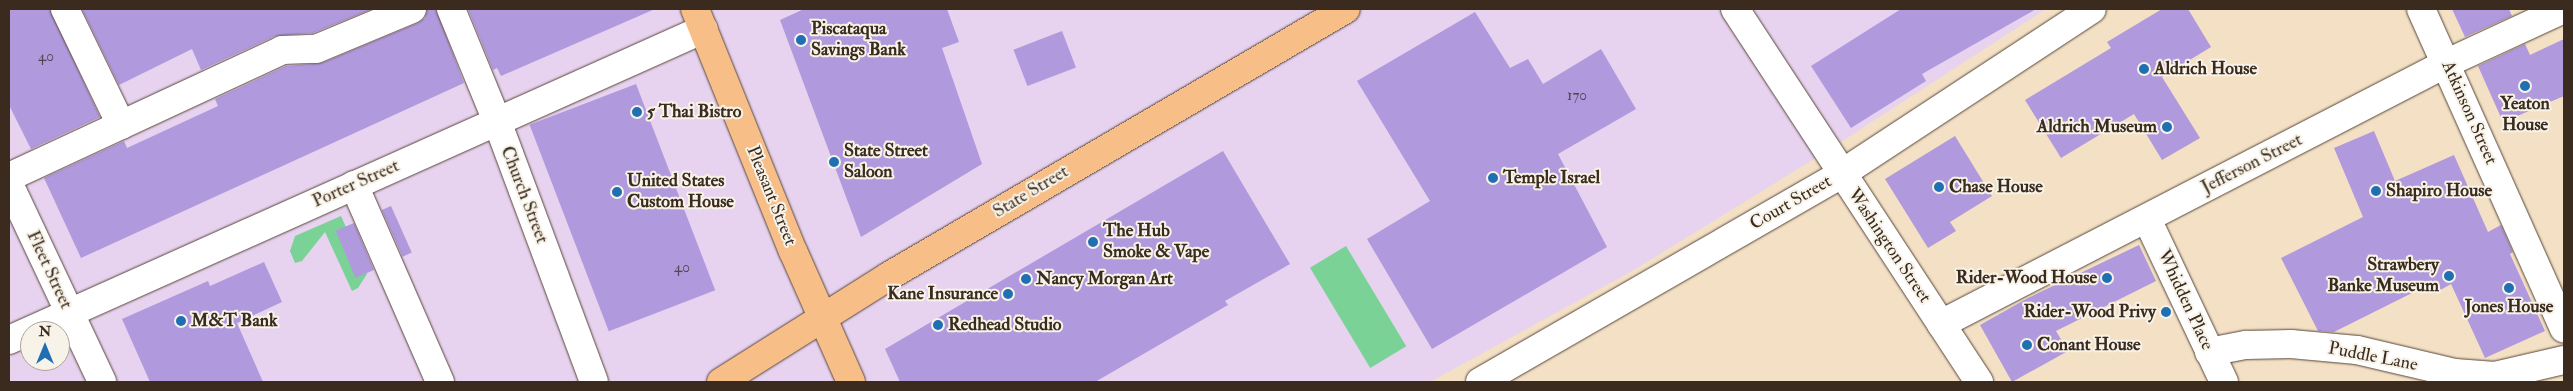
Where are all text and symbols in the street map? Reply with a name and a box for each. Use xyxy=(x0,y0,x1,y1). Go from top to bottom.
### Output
place label: Piscataqua Savings Bank xyxy=(811,19,906,62)
marker: Piscataqua Savings Bank xyxy=(795,34,807,46)
house number: 40 xyxy=(38,48,54,66)
place label: Aldrich House xyxy=(2154,58,2257,80)
street label: Atkinson Street xyxy=(2437,58,2501,168)
marker: Aldrich House xyxy=(2138,63,2150,75)
marker: Yeaton House xyxy=(2519,80,2531,92)
house number: 170 xyxy=(1567,87,1587,105)
place label: Yeaton House xyxy=(2500,94,2550,136)
place label: 5 Thai Bistro xyxy=(647,101,741,123)
marker: 5 Thai Bistro xyxy=(631,106,643,118)
place label: Aldrich Museum xyxy=(2037,116,2157,138)
marker: Aldrich Museum xyxy=(2161,121,2173,133)
street label: Jefferson Street xyxy=(2198,129,2306,199)
place label: State Street Saloon xyxy=(844,141,928,183)
street label: Church Street xyxy=(496,143,552,247)
street label: Pleasant Street xyxy=(741,143,801,249)
street label: Porter Street xyxy=(309,155,403,213)
marker: State Street Saloon xyxy=(828,156,840,168)
street label: State Street xyxy=(990,161,1072,223)
place label: Temple Israel xyxy=(1503,167,1600,189)
place label: United States Custom House xyxy=(627,171,734,213)
street label: Court Street xyxy=(1746,171,1836,235)
marker: Temple Israel xyxy=(1487,172,1499,184)
place label: Chase House xyxy=(1949,176,2043,198)
place label: Shapiro House xyxy=(2386,180,2492,202)
marker: Chase House xyxy=(1933,181,1945,193)
street label: Washington Street xyxy=(1843,185,1935,307)
marker: Shapiro House xyxy=(2370,185,2382,197)
marker: United States Custom House xyxy=(611,186,623,198)
place label: The Hub Smoke & Vape xyxy=(1103,221,1209,264)
street label: Fleet Street xyxy=(21,227,77,313)
marker: The Hub Smoke & Vape xyxy=(1087,236,1099,248)
street label: Whidden Place xyxy=(2152,246,2218,354)
place label: Strawbery Banke Museum xyxy=(2327,255,2439,298)
house number: 40 xyxy=(674,259,690,277)
place label: Rider-Wood House xyxy=(1956,267,2097,289)
place label: Nancy Morgan Art xyxy=(1036,268,1173,290)
marker: Strawbery Banke Museum xyxy=(2443,270,2455,282)
marker: Rider-Wood House xyxy=(2101,272,2113,284)
marker: Nancy Morgan Art xyxy=(1020,273,1032,285)
marker: Jones House xyxy=(2503,282,2515,294)
place label: Kane Insurance xyxy=(887,283,998,305)
marker: Kane Insurance xyxy=(1002,288,1014,300)
place label: Jones House xyxy=(2465,296,2553,318)
place label: Rider-Wood Privy xyxy=(2024,301,2156,323)
marker: Rider-Wood Privy xyxy=(2160,306,2172,318)
place label: M&T Bank xyxy=(191,310,278,332)
place label: Redhead Studio xyxy=(948,314,1062,336)
marker: M&T Bank xyxy=(175,315,187,327)
marker: Redhead Studio xyxy=(932,319,944,331)
north arrow xyxy=(20,321,70,371)
text: N xyxy=(39,323,51,340)
place label: Conant House xyxy=(2037,334,2141,356)
street label: Puddle Lane xyxy=(2326,338,2420,376)
marker: Conant House xyxy=(2021,339,2033,351)

